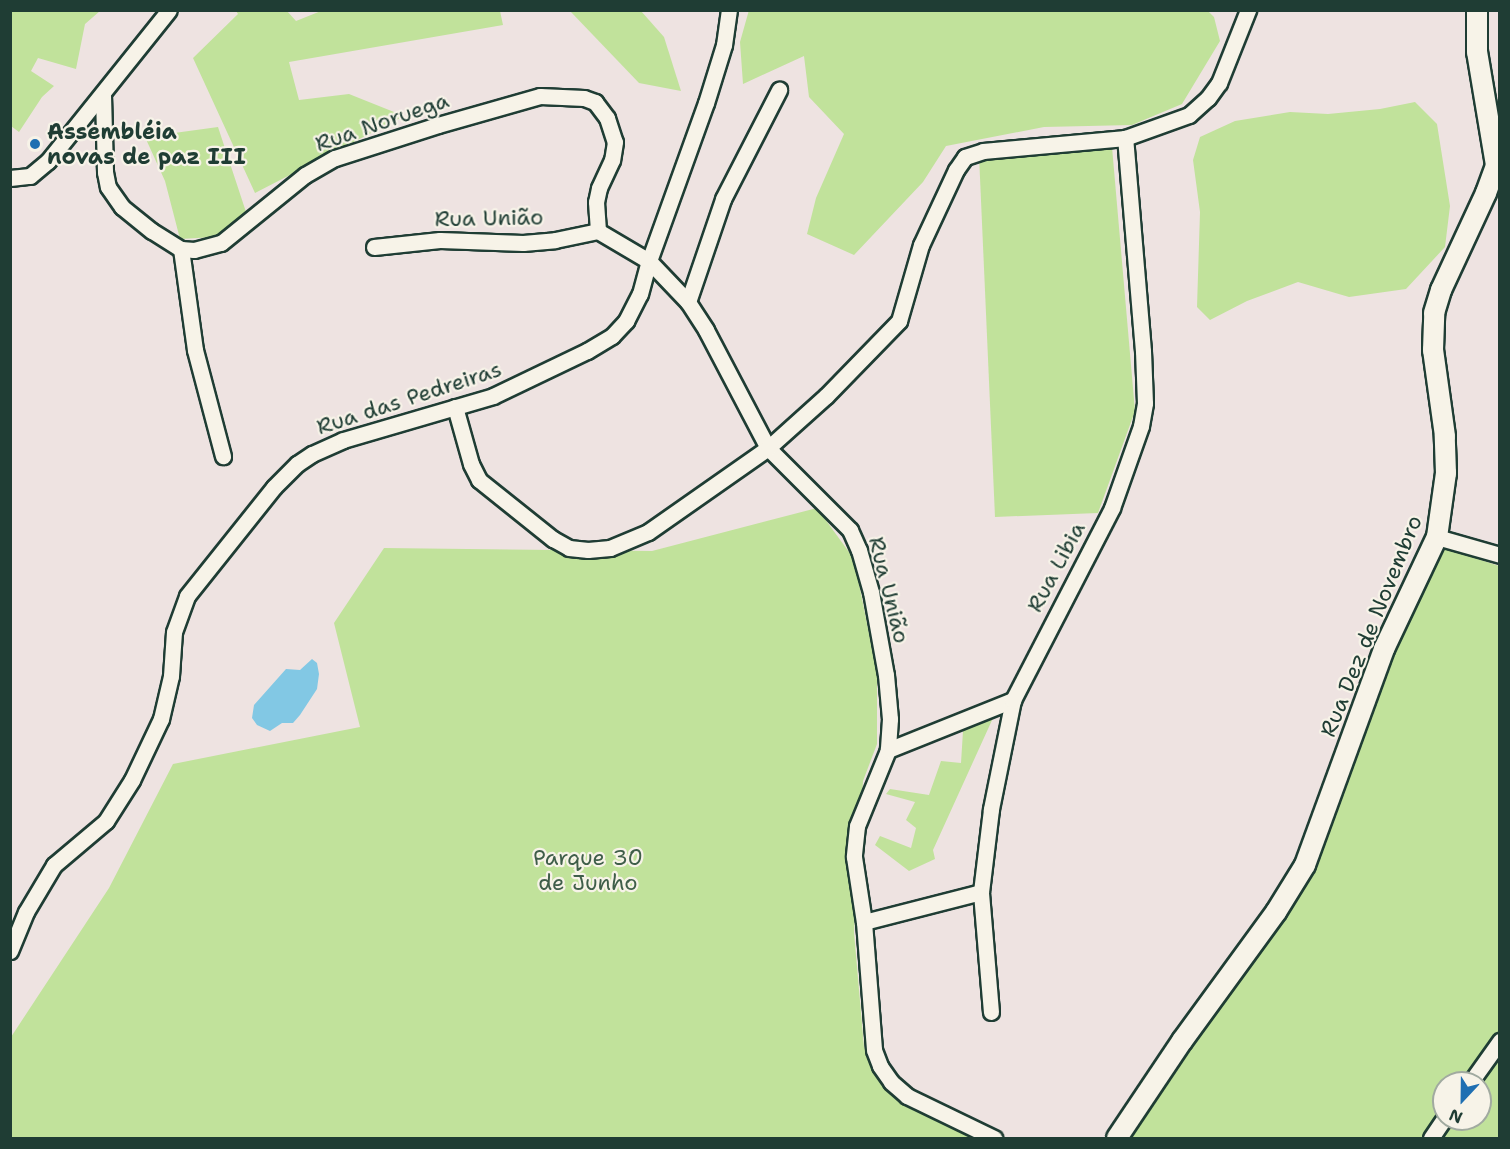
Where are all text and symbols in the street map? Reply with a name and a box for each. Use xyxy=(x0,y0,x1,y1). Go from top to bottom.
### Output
street label: Rua Noruega xyxy=(312,87,452,157)
place label: Assembléia novas de paz III xyxy=(47,118,246,170)
marker: Assembléia novas de paz III xyxy=(28,137,42,151)
street label: Rua União xyxy=(434,204,544,232)
street label: Rua das Pedreiras xyxy=(313,356,505,440)
street label: Rua Dez de Novembro xyxy=(1314,511,1428,741)
street label: Rua Libia xyxy=(1021,517,1091,617)
street label: Rua União xyxy=(863,534,915,646)
park label: Parque 30 de Junho xyxy=(533,844,643,896)
north arrow xyxy=(1432,1071,1492,1131)
text: N xyxy=(1446,1104,1466,1128)

